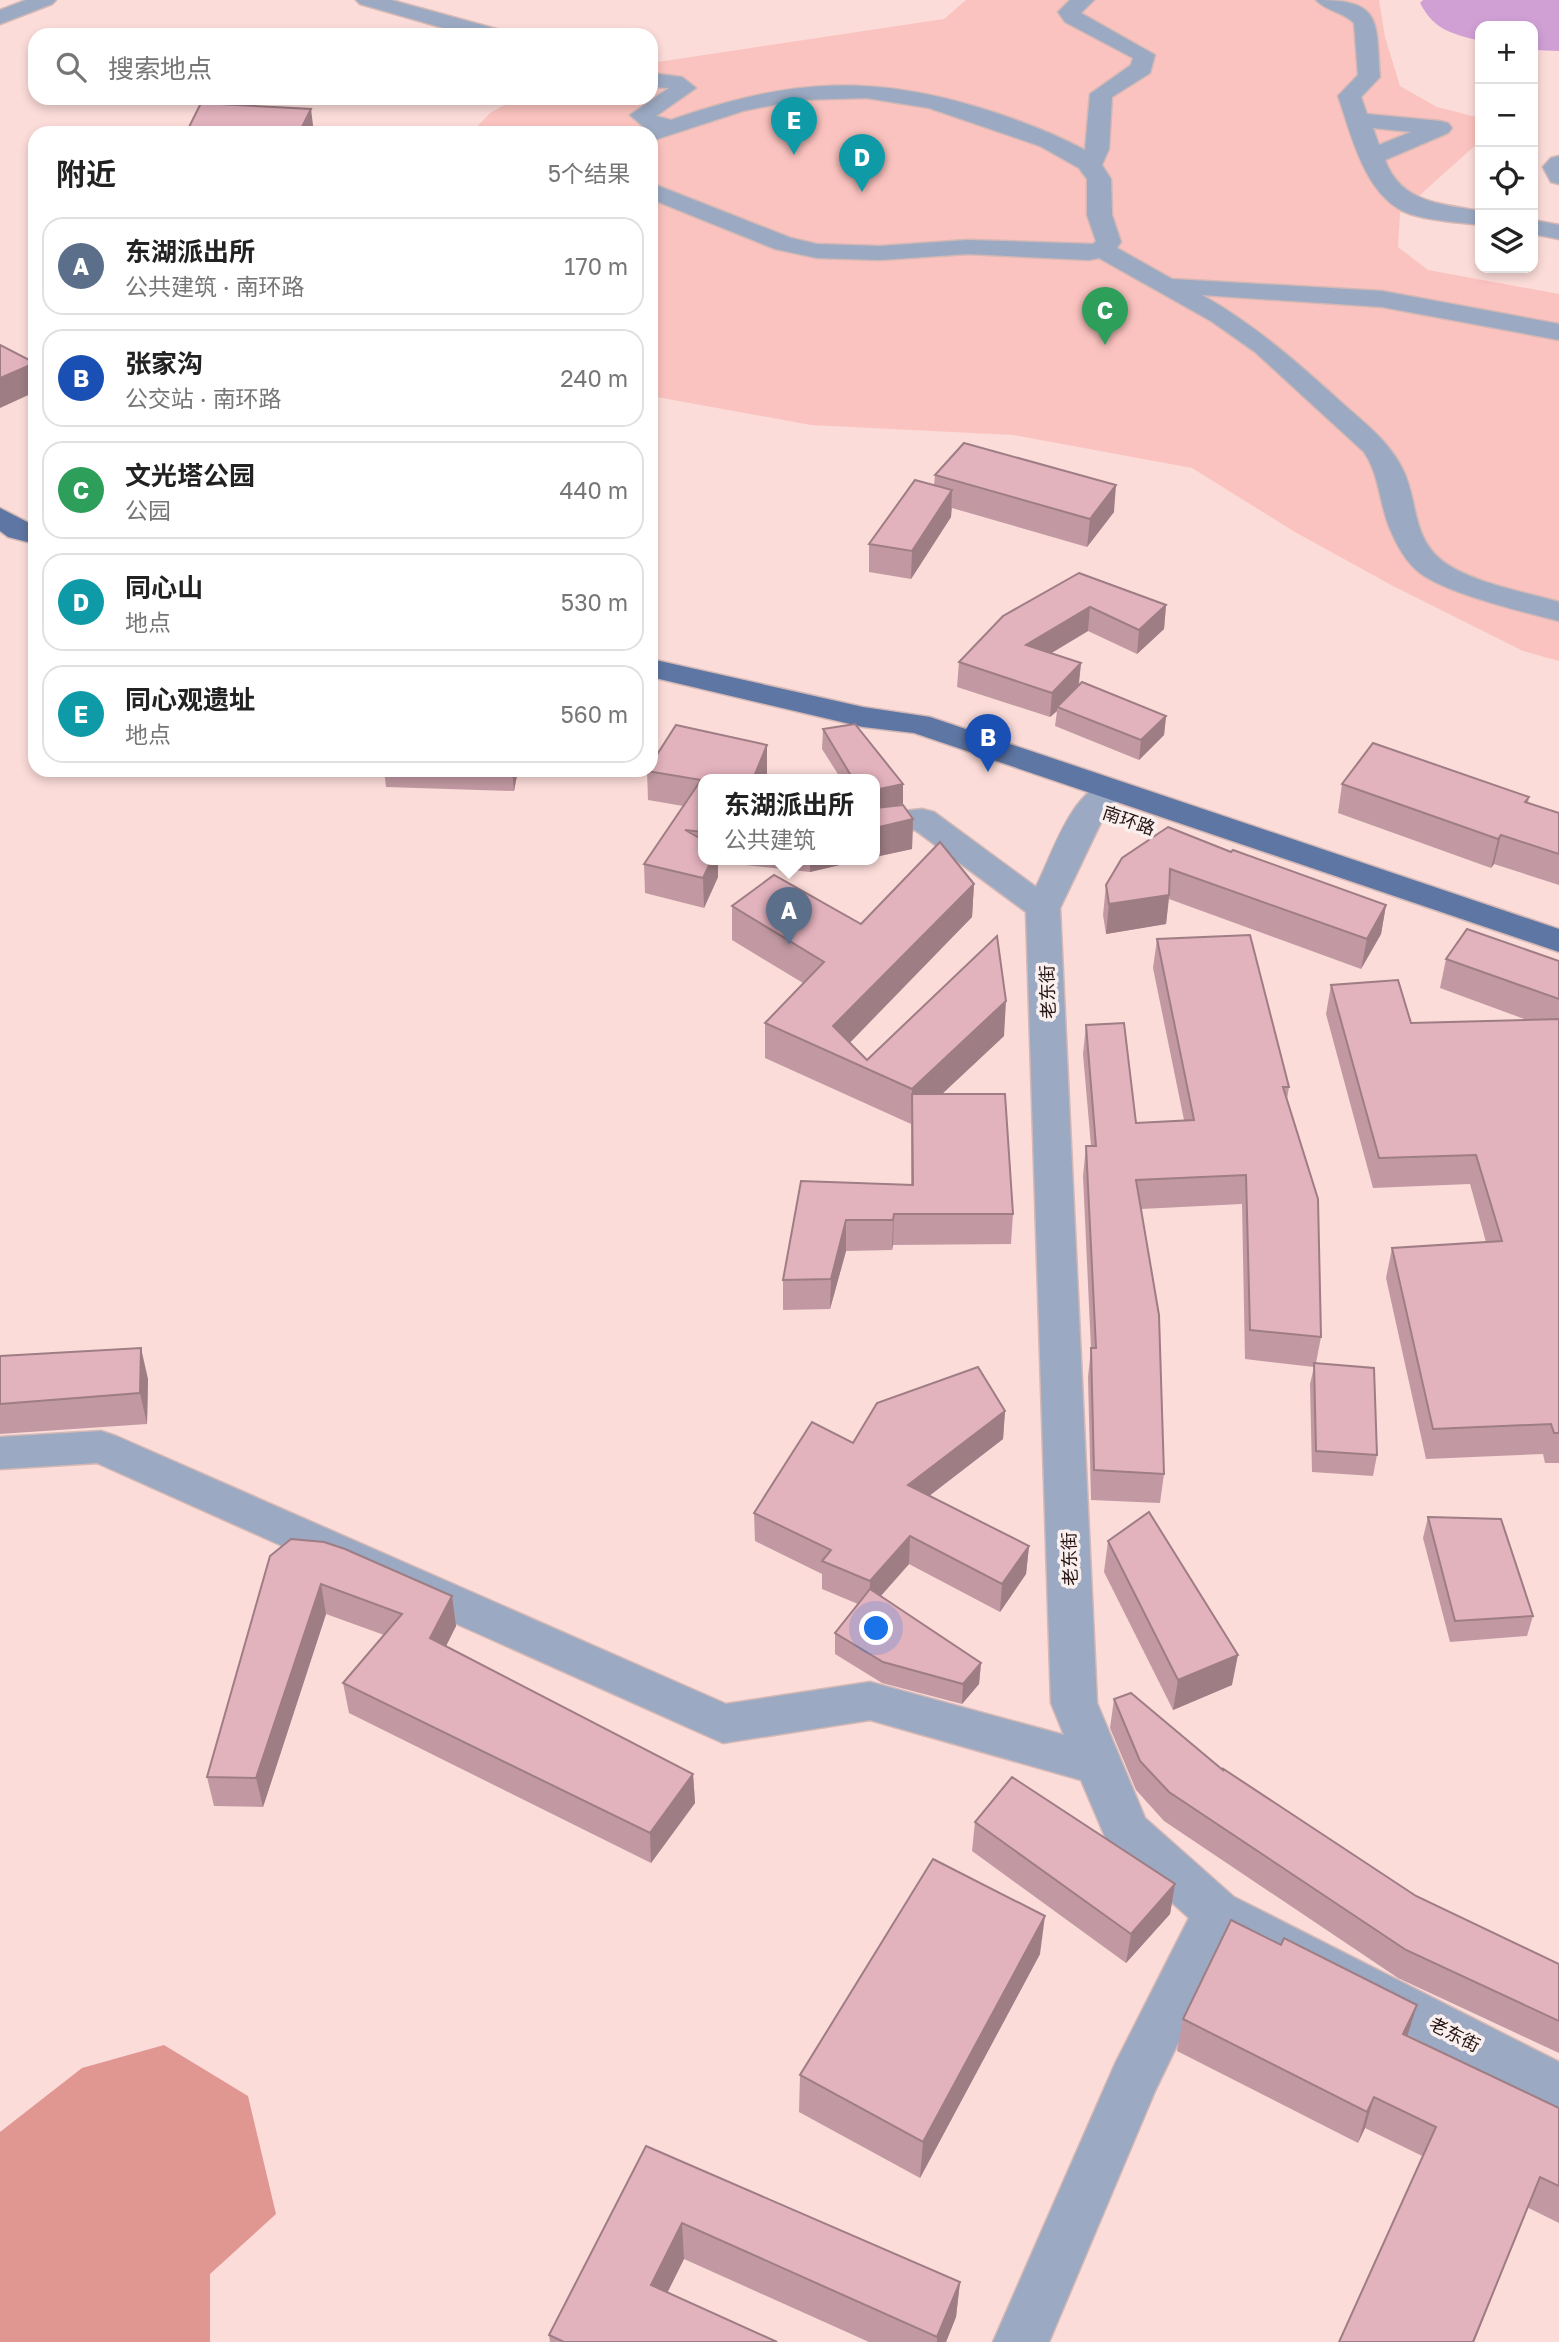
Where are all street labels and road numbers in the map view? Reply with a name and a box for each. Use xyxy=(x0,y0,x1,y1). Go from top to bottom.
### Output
street label: 南环路 xyxy=(1100,801,1158,839)
street label: 老东街 xyxy=(1035,965,1059,1019)
street label: 老东街 xyxy=(1057,1532,1081,1586)
street label: 老东街 xyxy=(1426,2012,1484,2056)

